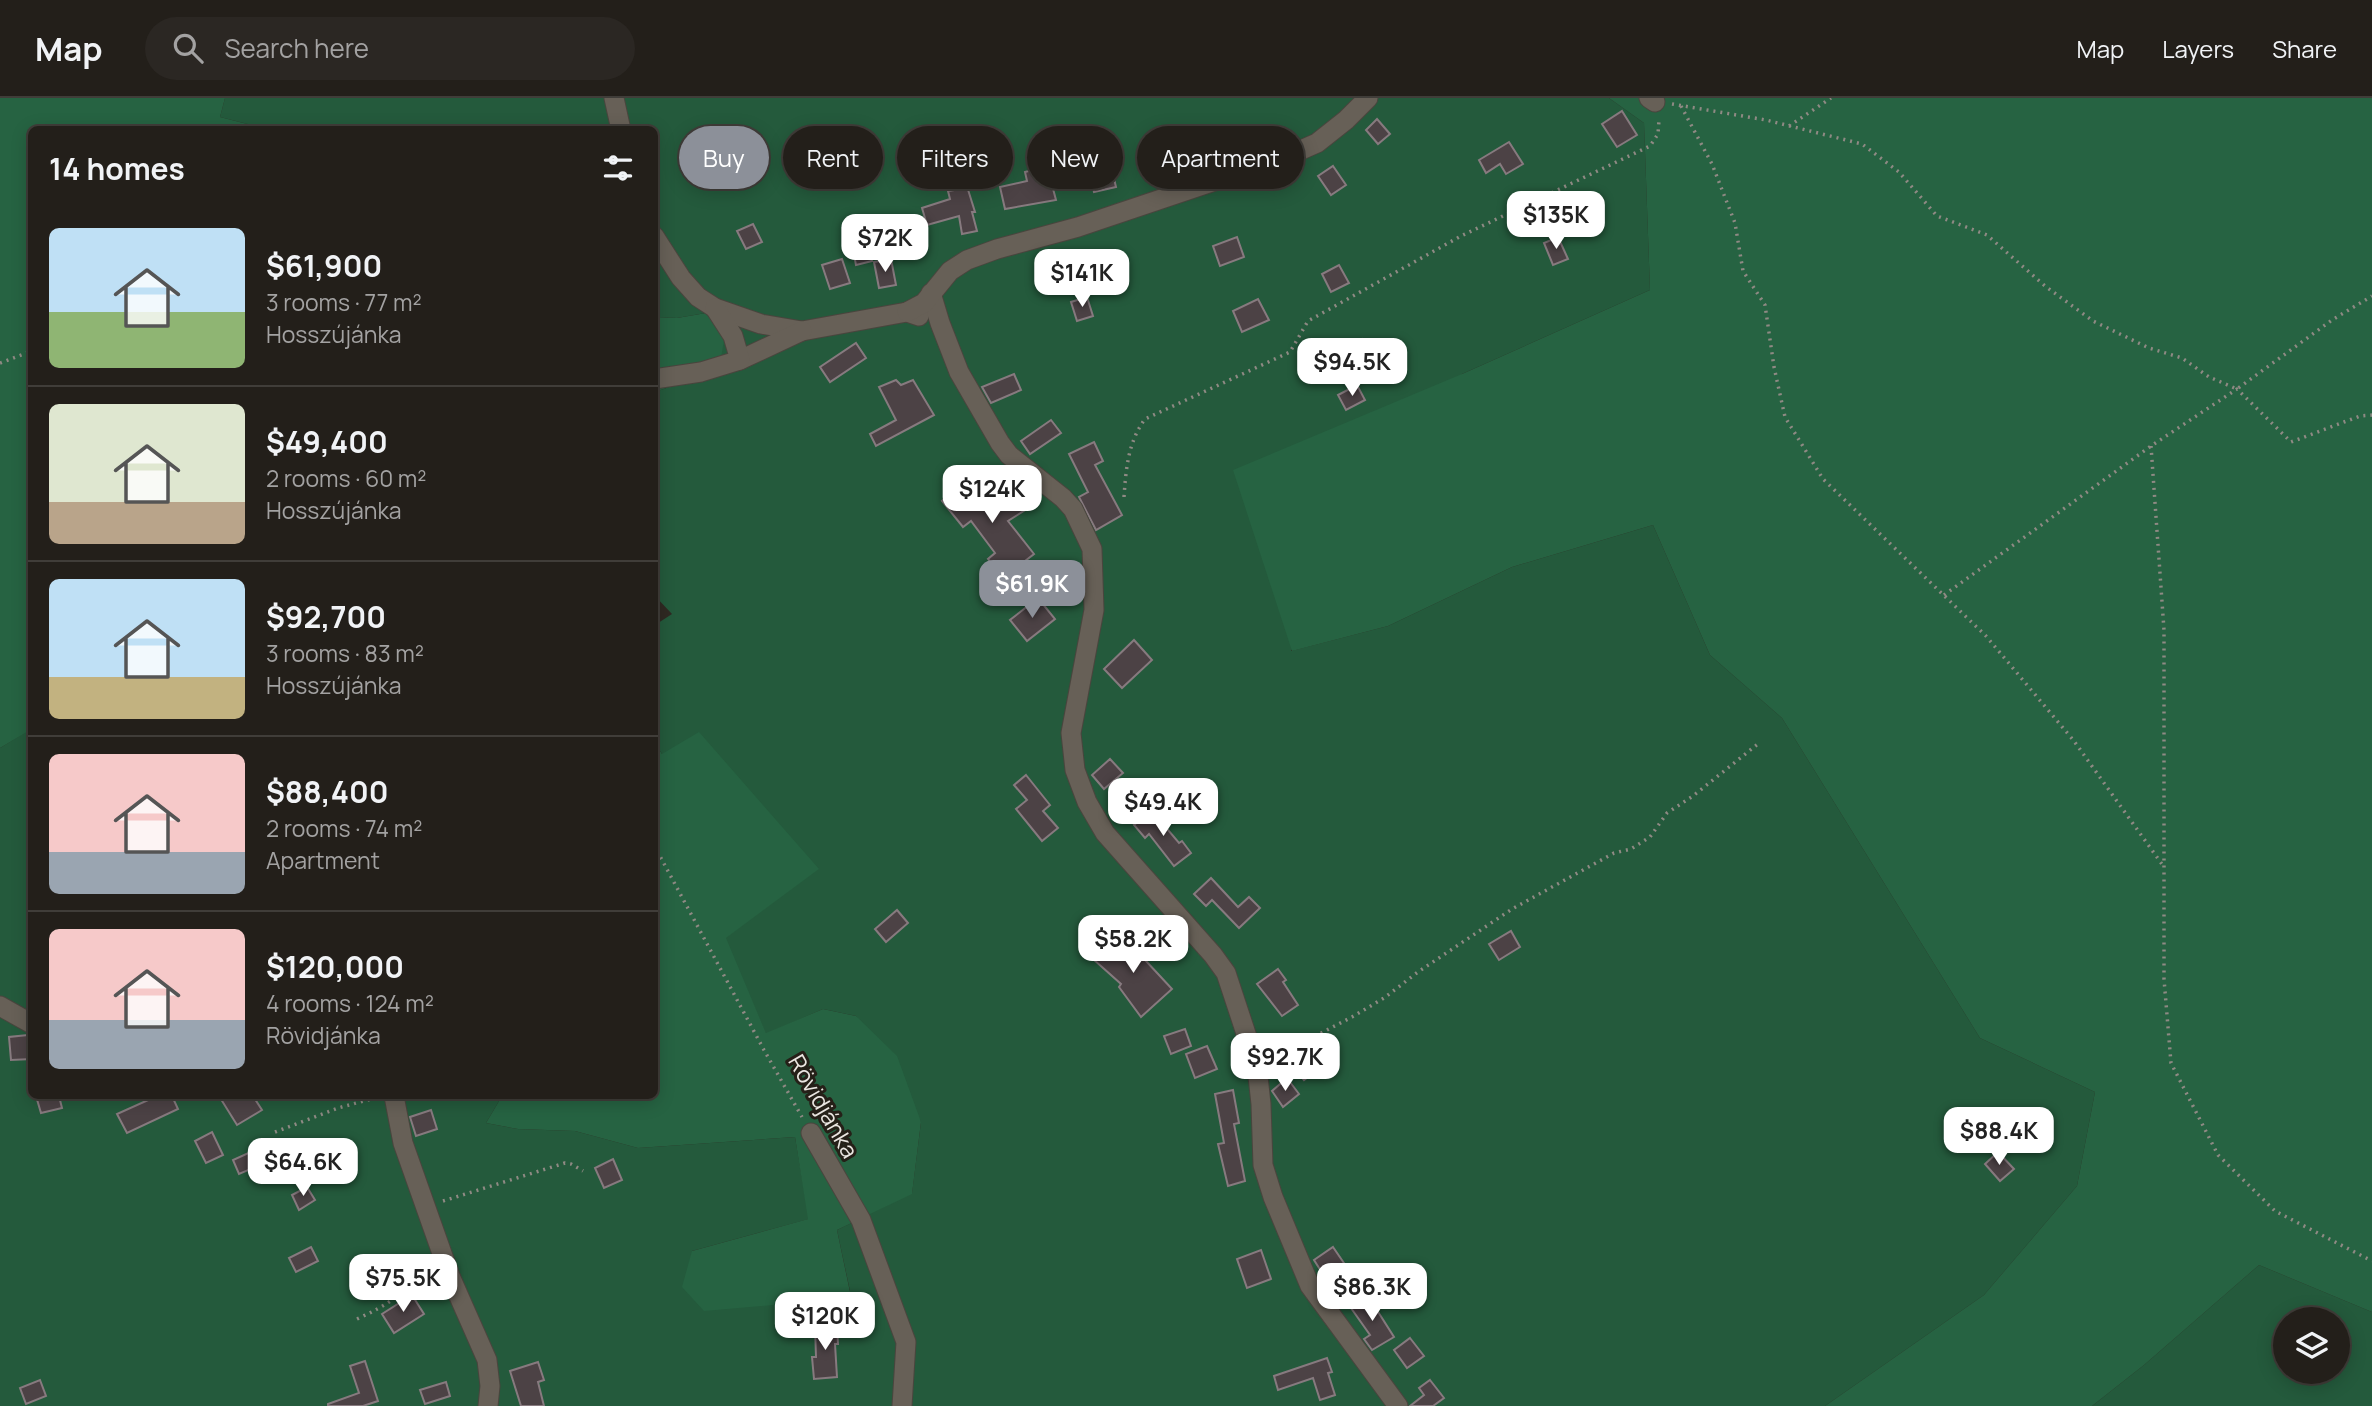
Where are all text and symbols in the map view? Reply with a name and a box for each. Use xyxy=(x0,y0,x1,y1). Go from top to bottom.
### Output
search box xyxy=(145,17,635,80)
text: Map xyxy=(35,26,103,71)
icon: search xyxy=(169,29,207,67)
text: Search here xyxy=(225,30,369,66)
text: Map xyxy=(2077,32,2124,65)
text: Layers xyxy=(2162,32,2234,65)
text: Share xyxy=(2272,32,2337,65)
chip: Buy xyxy=(679,126,769,189)
chip: Rent xyxy=(783,126,883,189)
chip: Filters xyxy=(897,126,1013,189)
chip: New xyxy=(1027,126,1123,189)
chip: Apartment xyxy=(1137,126,1304,189)
text: 14 homes xyxy=(49,148,185,189)
icon: filters xyxy=(599,149,637,187)
pin: $135K xyxy=(1507,192,1605,251)
text: $135K xyxy=(1523,198,1589,230)
pin: $72K xyxy=(844,214,926,274)
text: $72K xyxy=(857,221,913,253)
text: $61,900 xyxy=(266,245,382,286)
pin: $141K xyxy=(1033,250,1131,309)
icon: home xyxy=(105,256,189,340)
text: $141K xyxy=(1050,256,1114,288)
text: 3 rooms · 77 m² xyxy=(266,286,422,318)
text: Hosszújánka xyxy=(266,318,402,350)
pin: $94.5K xyxy=(1295,338,1409,398)
text: $94.5K xyxy=(1313,345,1391,377)
text: $49,400 xyxy=(266,421,388,462)
icon: home xyxy=(105,432,189,516)
text: 2 rooms · 60 m² xyxy=(266,462,427,494)
pin: $124K xyxy=(943,466,1041,525)
text: $124K xyxy=(959,472,1025,504)
text: Hosszújánka xyxy=(266,494,402,526)
pin: $61.9K xyxy=(975,560,1089,620)
text: $61.9K xyxy=(995,567,1069,599)
text: $92,700 xyxy=(266,596,386,637)
icon: home xyxy=(105,607,189,691)
text: 3 rooms · 83 m² xyxy=(266,637,424,669)
text: Hosszújánka xyxy=(266,669,402,701)
text: $88,400 xyxy=(266,771,388,812)
pin: $49.4K xyxy=(1106,778,1220,838)
icon: home xyxy=(105,782,189,866)
text: $49.4K xyxy=(1124,785,1202,817)
text: 2 rooms · 74 m² xyxy=(266,812,422,844)
text: Apartment xyxy=(266,844,380,876)
pin: $58.2K xyxy=(1076,916,1190,975)
text: $58.2K xyxy=(1094,922,1172,954)
text: $120,000 xyxy=(266,946,404,987)
icon: home xyxy=(105,957,189,1041)
text: 4 rooms · 124 m² xyxy=(266,987,434,1019)
text: Rövidjánka xyxy=(266,1019,381,1051)
pin: $92.7K xyxy=(1228,1034,1342,1093)
text: $92.7K xyxy=(1247,1040,1323,1072)
street label: Rövidjánka xyxy=(781,1048,867,1164)
pin: $88.4K xyxy=(1942,1108,2056,1167)
text: $88.4K xyxy=(1960,1114,2038,1146)
pin: $64.6K xyxy=(246,1138,360,1198)
text: $64.6K xyxy=(264,1145,342,1177)
pin: $75.5K xyxy=(346,1254,460,1314)
text: $75.5K xyxy=(365,1261,441,1293)
pin: $86.3K xyxy=(1315,1264,1429,1323)
text: $86.3K xyxy=(1333,1270,1411,1302)
pin: $120K xyxy=(776,1292,874,1352)
text: $120K xyxy=(791,1299,859,1331)
map controls xyxy=(2273,1307,2350,1384)
button: layers xyxy=(2273,1307,2350,1384)

